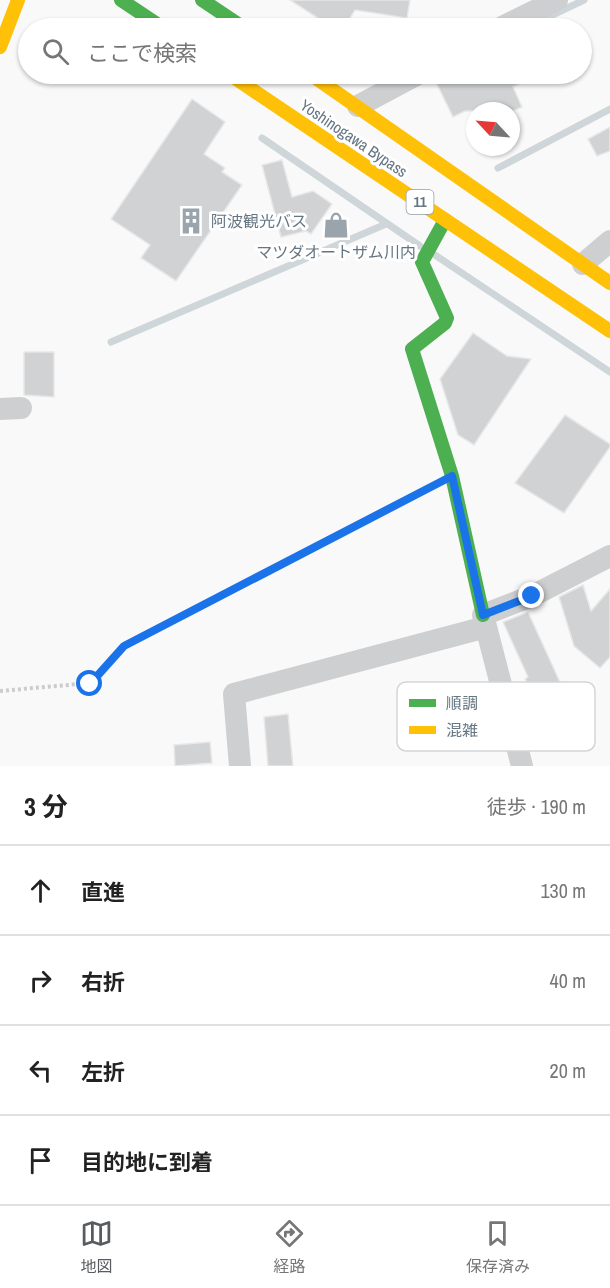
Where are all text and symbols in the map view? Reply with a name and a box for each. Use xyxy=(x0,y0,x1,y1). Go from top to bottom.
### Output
search box xyxy=(18,18,592,84)
icon: search xyxy=(39,35,72,68)
text: ここで検索 xyxy=(87,38,197,68)
street label: Yoshinogawa Bypass xyxy=(296,94,412,182)
north arrow xyxy=(466,102,520,156)
road number: 11 xyxy=(406,190,434,214)
building icon: 阿波観光バス xyxy=(176,206,206,236)
place label: 阿波観光バス xyxy=(211,210,307,232)
shop icon: マツダオートザム川内 xyxy=(321,210,351,240)
place label: マツダオートザム川内 xyxy=(256,241,416,263)
route end xyxy=(518,582,544,608)
route start xyxy=(76,670,102,696)
legend xyxy=(397,682,595,751)
text: 順調 xyxy=(446,692,478,714)
text: 混雑 xyxy=(446,719,478,741)
text: 3 分 xyxy=(24,789,68,824)
text: 徒歩 · 190 m xyxy=(487,793,586,820)
icon: ahead xyxy=(24,874,57,907)
text: 直進 xyxy=(81,877,125,907)
text: 130 m xyxy=(540,877,586,904)
icon: right xyxy=(24,964,57,997)
text: 右折 xyxy=(81,967,125,997)
text: 40 m xyxy=(550,967,586,994)
icon: left xyxy=(24,1054,57,1087)
text: 左折 xyxy=(81,1057,125,1087)
text: 20 m xyxy=(550,1057,586,1084)
icon: arrive xyxy=(24,1144,57,1177)
text: 目的地に到着 xyxy=(81,1147,213,1177)
tab: 地図 xyxy=(80,1217,113,1277)
tab: 経路 xyxy=(273,1217,306,1277)
tab: 保存済み xyxy=(466,1217,530,1277)

